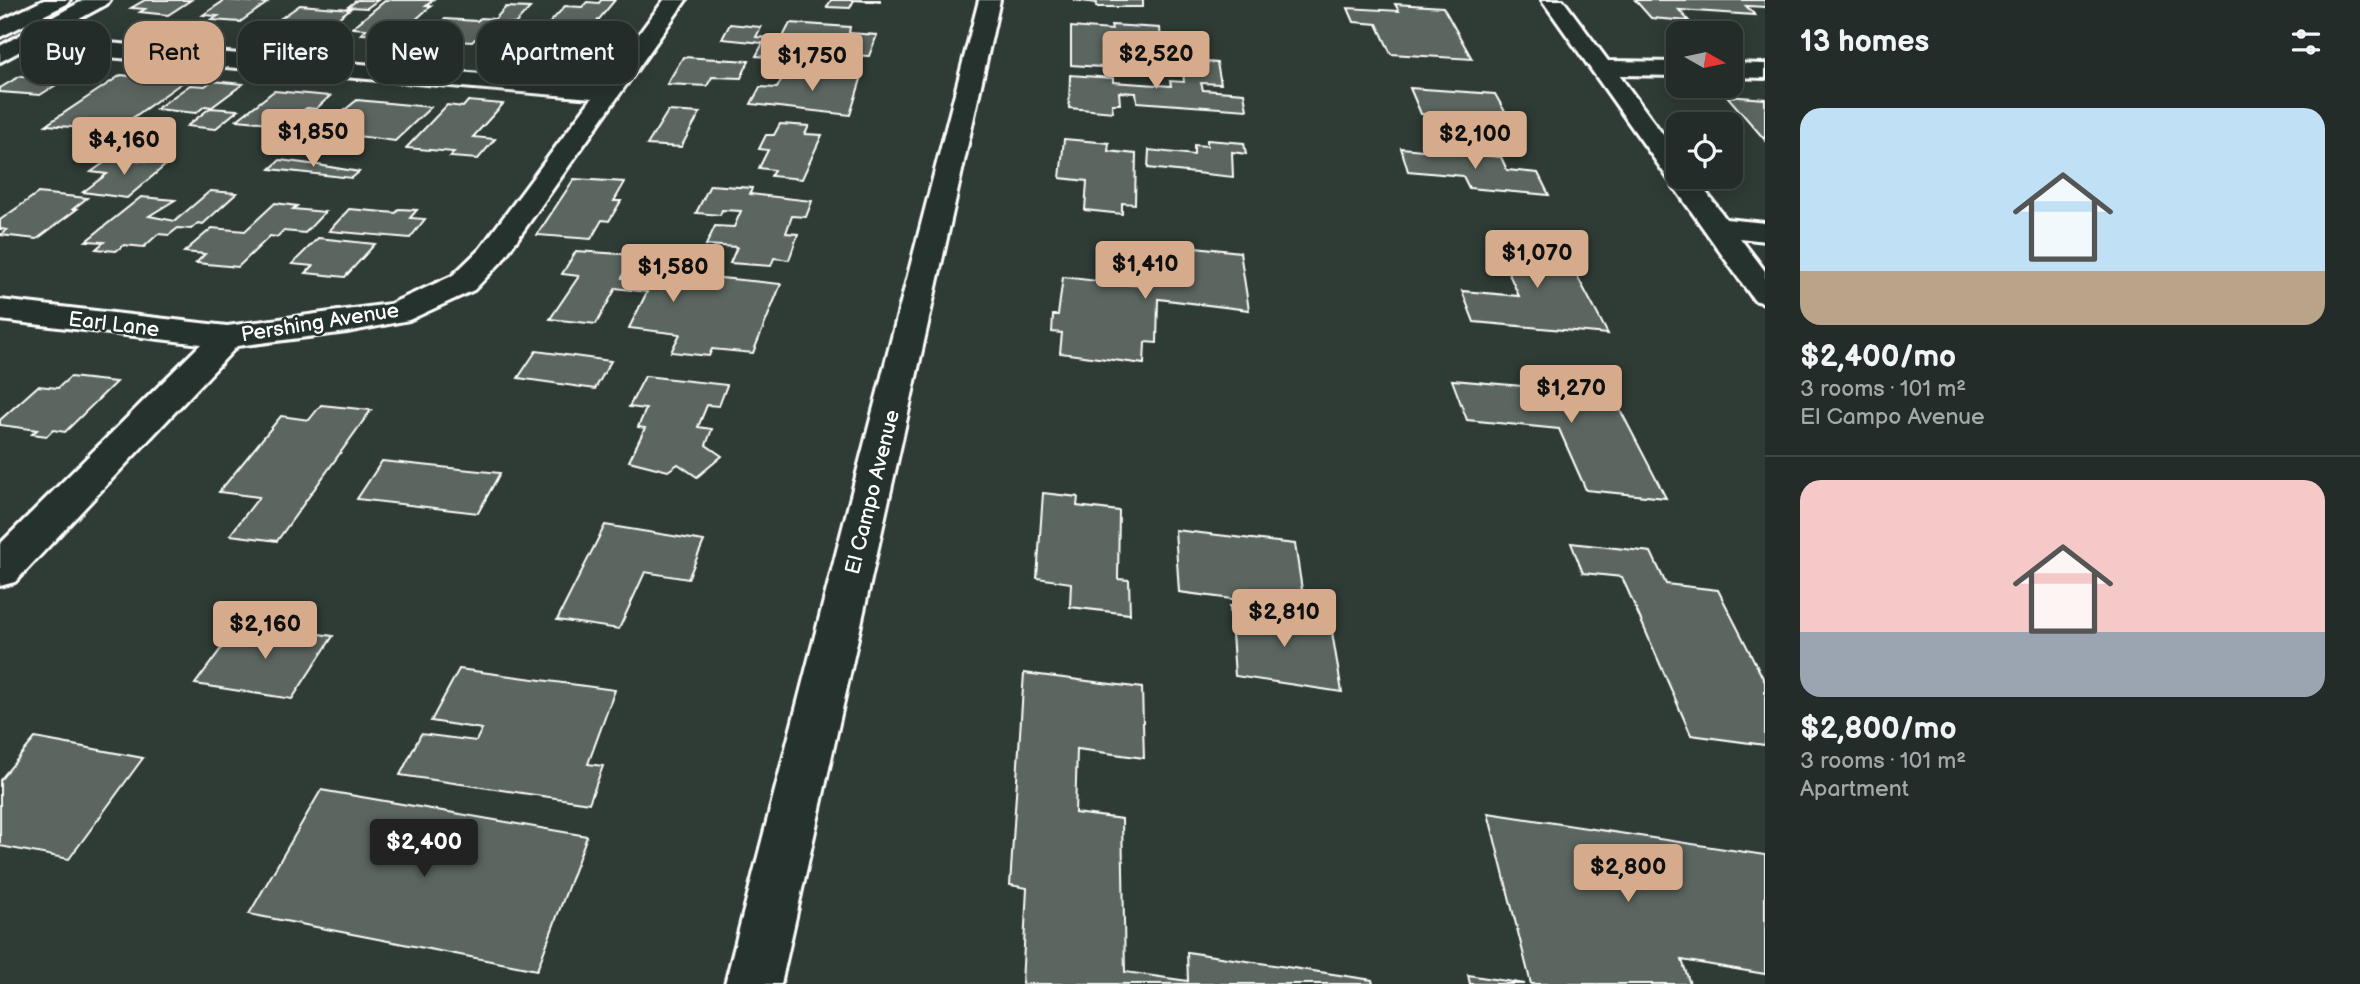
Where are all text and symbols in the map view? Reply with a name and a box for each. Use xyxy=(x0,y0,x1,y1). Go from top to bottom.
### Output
chip: Buy xyxy=(21,21,110,84)
chip: Rent xyxy=(124,21,224,84)
chip: Filters xyxy=(238,21,353,84)
chip: New xyxy=(367,21,463,84)
chip: Apartment xyxy=(477,21,638,84)
north arrow xyxy=(1666,21,1743,98)
map controls xyxy=(1666,21,1743,189)
icon: filters xyxy=(2287,23,2325,61)
text: 13 homes xyxy=(1800,24,1929,60)
pin: $2,520 xyxy=(1099,32,1213,91)
pin: $1,750 xyxy=(755,34,869,93)
text: $2,520 xyxy=(1118,40,1194,68)
text: $1,750 xyxy=(777,42,847,70)
pin: $1,850 xyxy=(256,110,370,169)
pin: $2,100 xyxy=(1418,111,1532,171)
button: locate xyxy=(1666,112,1743,189)
pin: $4,160 xyxy=(67,118,181,177)
text: $1,850 xyxy=(277,118,349,146)
text: $2,100 xyxy=(1439,120,1511,148)
text: $4,160 xyxy=(88,126,160,154)
icon: home xyxy=(2000,154,2126,280)
pin: $1,070 xyxy=(1480,230,1594,290)
text: $1,070 xyxy=(1501,239,1573,267)
pin: $1,410 xyxy=(1088,242,1202,301)
pin: $1,580 xyxy=(616,244,730,304)
text: $1,410 xyxy=(1111,250,1179,278)
text: $1,580 xyxy=(637,253,709,281)
street label: Pershing Avenue xyxy=(239,298,401,347)
street label: Earl Lane xyxy=(67,307,161,342)
text: $2,400/mo xyxy=(1800,339,1956,375)
pin: $1,270 xyxy=(1514,366,1628,425)
text: $1,270 xyxy=(1536,374,1606,402)
text: 3 rooms · 101 m² xyxy=(1800,375,1966,403)
text: El Campo Avenue xyxy=(1800,403,1985,431)
street label: El Campo Avenue xyxy=(840,407,905,577)
icon: home xyxy=(2000,526,2126,652)
pin: $2,810 xyxy=(1227,590,1341,649)
text: $2,810 xyxy=(1248,598,1320,626)
pin: $2,160 xyxy=(208,602,322,661)
text: $2,160 xyxy=(229,610,301,638)
text: $2,800/mo xyxy=(1800,711,1957,747)
text: 3 rooms · 101 m² xyxy=(1800,747,1966,775)
text: Apartment xyxy=(1800,775,1909,803)
pin: $2,400 xyxy=(367,820,481,879)
text: $2,400 xyxy=(386,828,462,856)
pin: $2,800 xyxy=(1571,844,1685,904)
text: $2,800 xyxy=(1590,853,1666,881)

